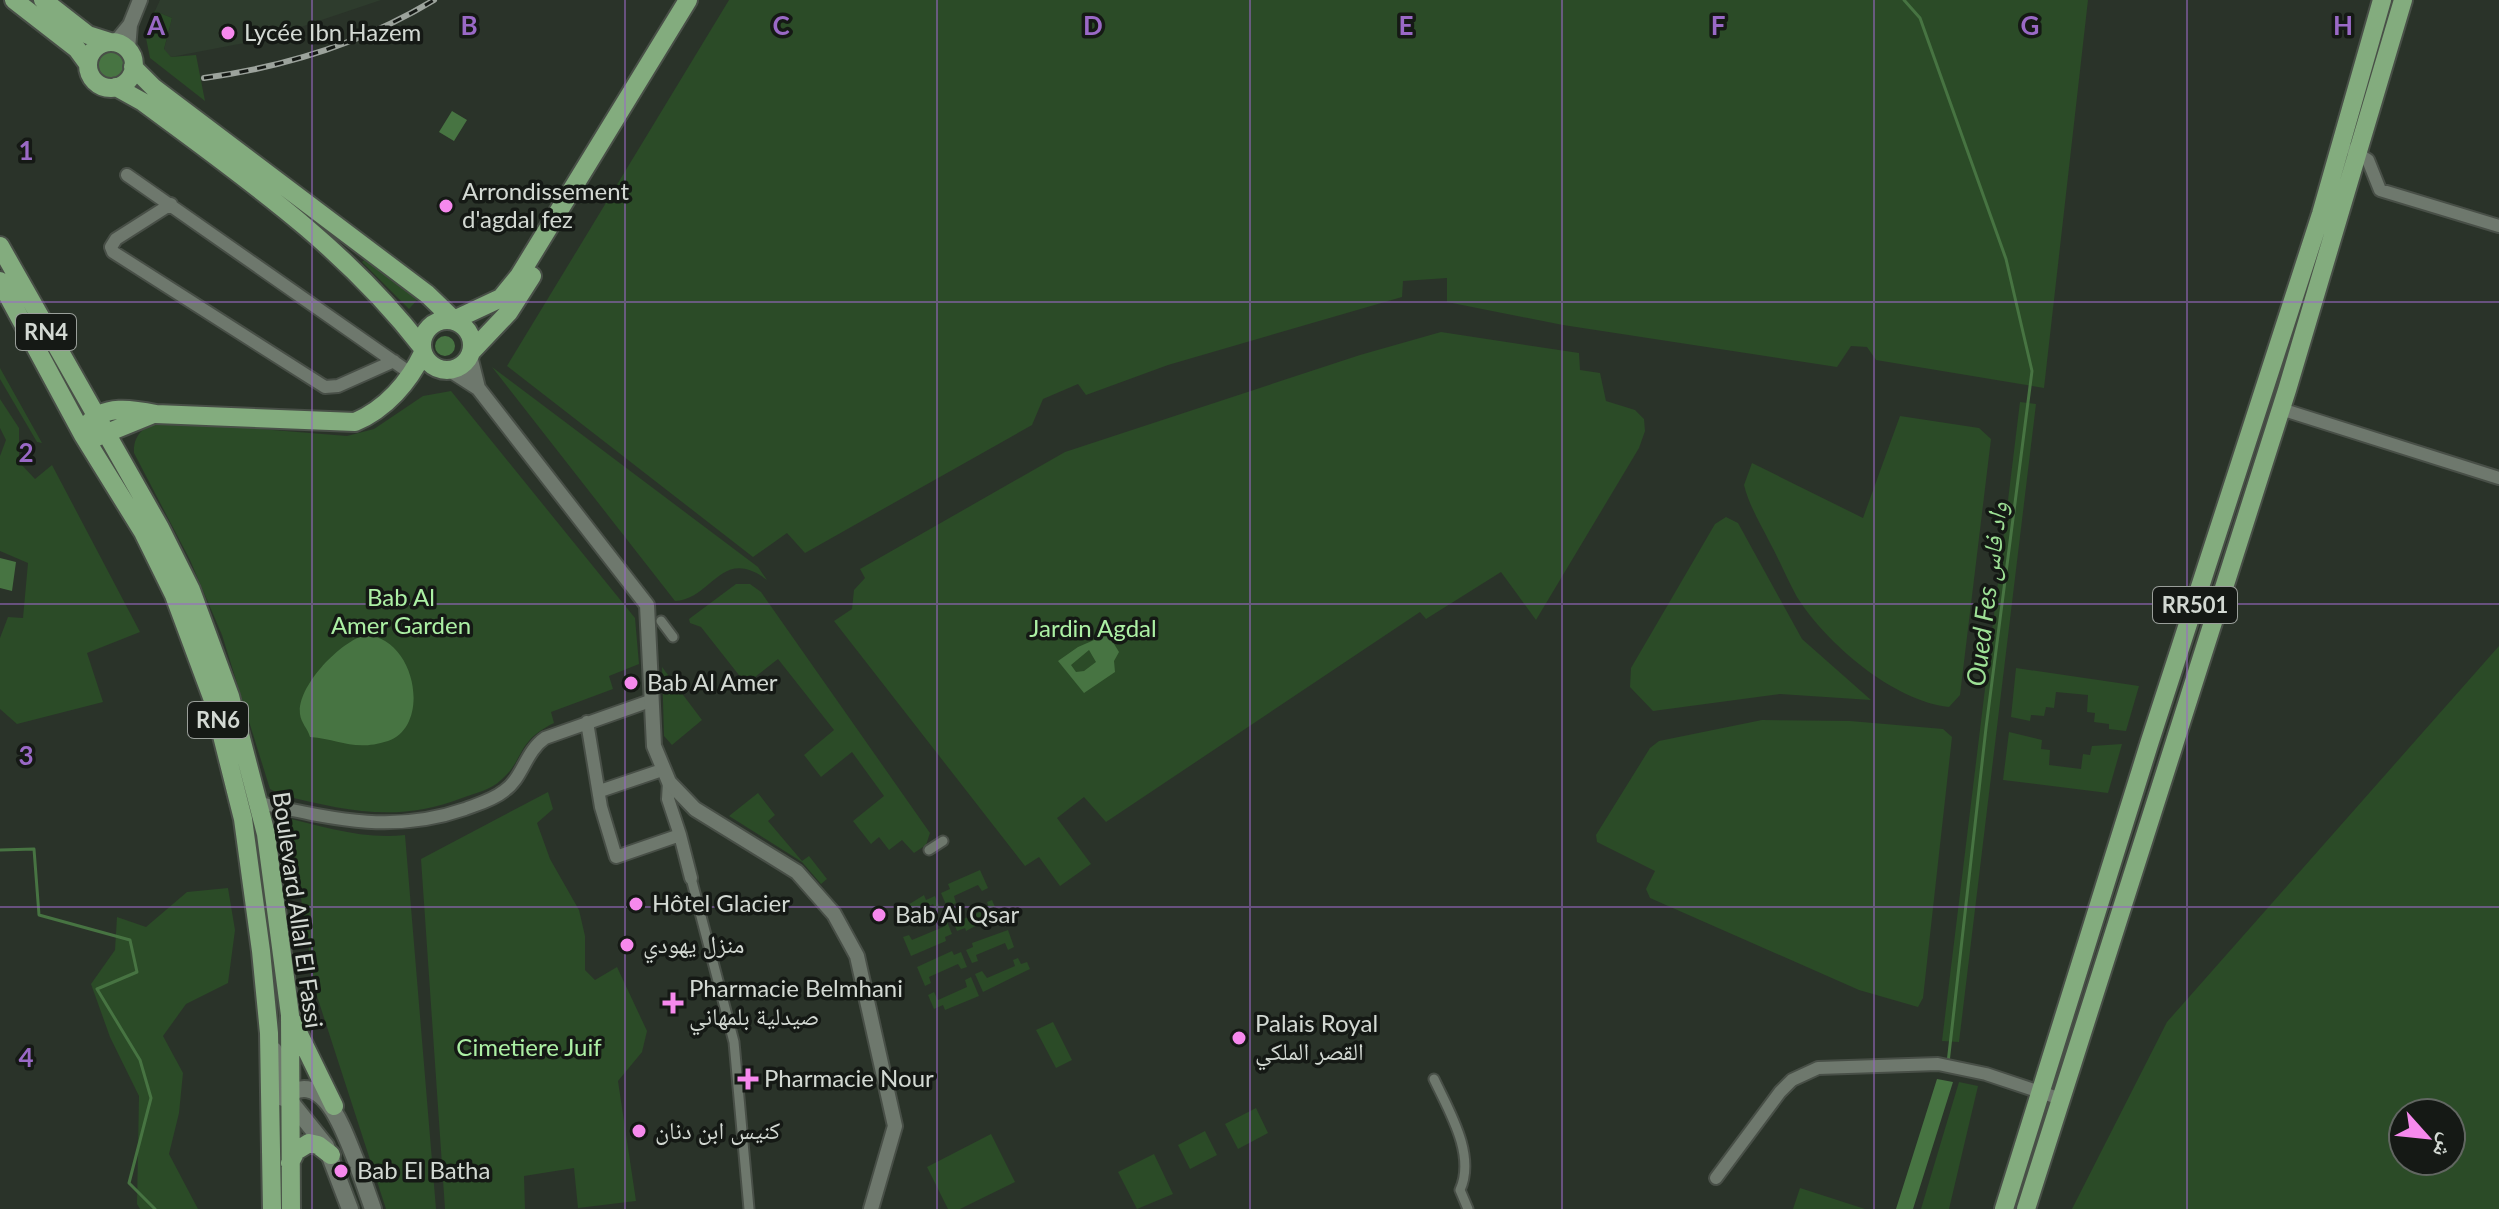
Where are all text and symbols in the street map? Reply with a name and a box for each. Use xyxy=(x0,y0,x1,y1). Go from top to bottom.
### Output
text: A xyxy=(146,9,166,41)
text: B xyxy=(460,9,478,41)
text: C xyxy=(772,9,790,41)
text: D xyxy=(1083,9,1103,41)
text: E xyxy=(1399,9,1413,41)
text: F xyxy=(1711,9,1725,41)
text: G xyxy=(2021,9,2039,41)
text: H xyxy=(2333,9,2353,41)
place label: Lycée Ibn Hazem xyxy=(244,17,421,46)
marker: Lycée Ibn Hazem xyxy=(219,24,237,42)
text: 1 xyxy=(18,134,34,166)
place label: Arrondissement d'agdal fez xyxy=(462,176,629,233)
marker: Arrondissement d'agdal fez xyxy=(437,197,455,215)
road number: RN4 xyxy=(16,314,76,350)
text: 2 xyxy=(18,436,34,468)
water label: Oued Fes واد فاس xyxy=(1959,500,2014,688)
park label: Bab Al Amer Garden xyxy=(331,582,471,639)
road number: RR501 xyxy=(2153,587,2237,623)
park label: Jardin Agdal xyxy=(1029,613,1157,642)
place label: Bab Al Amer xyxy=(647,667,778,696)
marker: Bab Al Amer xyxy=(622,674,640,692)
road number: RN6 xyxy=(188,702,248,738)
text: 3 xyxy=(18,739,34,771)
street label: Boulevard Allal El Fassi xyxy=(268,790,329,1030)
place label: Hôtel Glacier xyxy=(652,888,790,917)
marker: Hôtel Glacier xyxy=(627,895,645,913)
place label: Bab Al Qsar xyxy=(895,899,1019,928)
marker: Bab Al Qsar xyxy=(870,906,888,924)
place label: منزل يهودي xyxy=(643,929,744,964)
marker: منزل يهودي xyxy=(618,936,636,954)
place label: Pharmacie Belmhani صيدلية بلمهاني xyxy=(689,973,903,1036)
marker: Pharmacie Belmhani صيدلية بلمهاني xyxy=(664,994,682,1012)
place label: Palais Royal القصر الملكي xyxy=(1255,1008,1378,1071)
marker: Palais Royal القصر الملكي xyxy=(1230,1029,1248,1047)
park label: Cimetiere Juif xyxy=(456,1032,602,1061)
text: 4 xyxy=(18,1041,34,1073)
place label: Pharmacie Nour xyxy=(764,1063,934,1092)
marker: Pharmacie Nour xyxy=(739,1070,757,1088)
north arrow xyxy=(2387,1097,2467,1177)
place label: كنيس ابن دنان xyxy=(655,1115,780,1145)
marker: كنيس ابن دنان xyxy=(630,1122,648,1140)
text: ش xyxy=(2427,1129,2463,1163)
place label: Bab El Batha xyxy=(357,1155,490,1184)
marker: Bab El Batha xyxy=(332,1162,350,1180)

